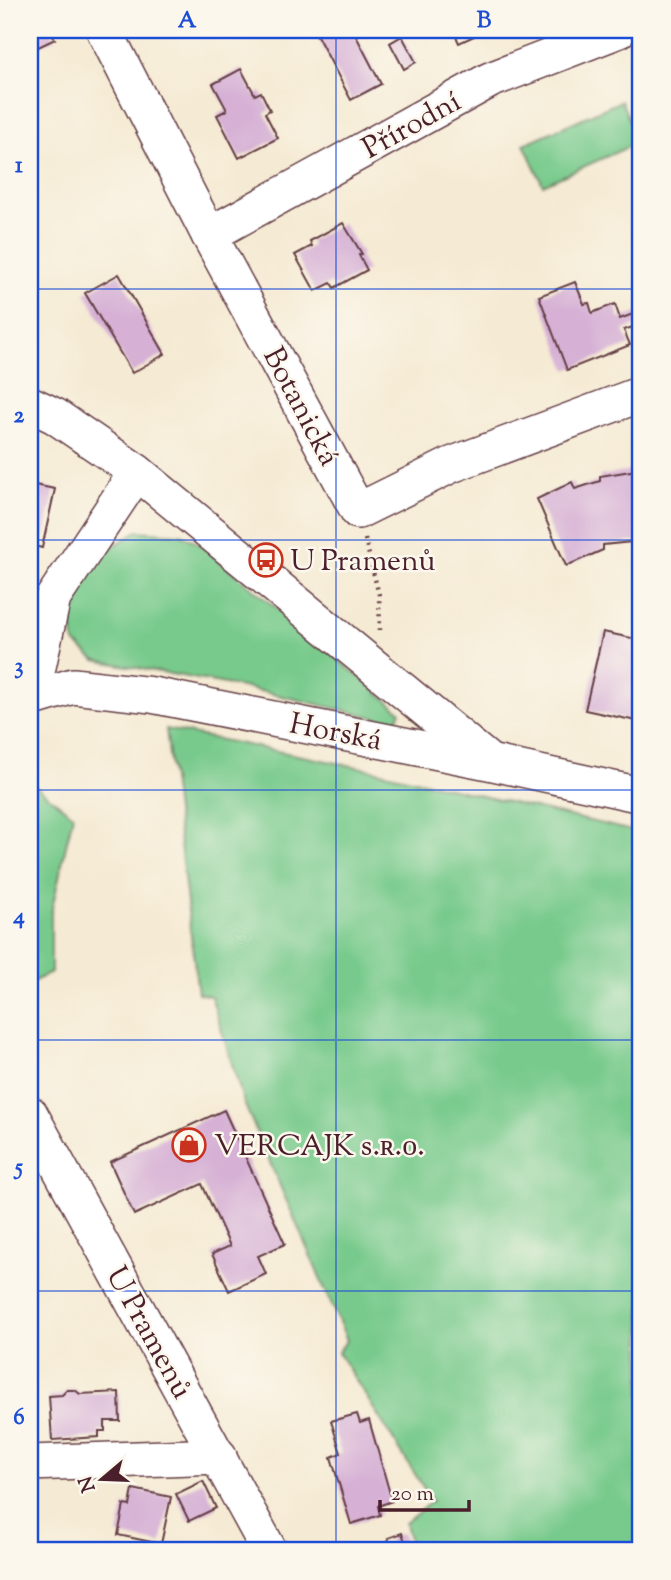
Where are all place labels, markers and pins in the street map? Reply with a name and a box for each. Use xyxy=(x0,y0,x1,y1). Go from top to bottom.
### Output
bus stop icon: U Pramenů xyxy=(247,541,285,579)
place label: U Pramenů xyxy=(290,541,436,584)
shop icon: VERCAJK s.ʀ.ᴏ. xyxy=(170,1126,208,1164)
place label: VERCAJK s.ʀ.ᴏ. xyxy=(214,1126,425,1169)

